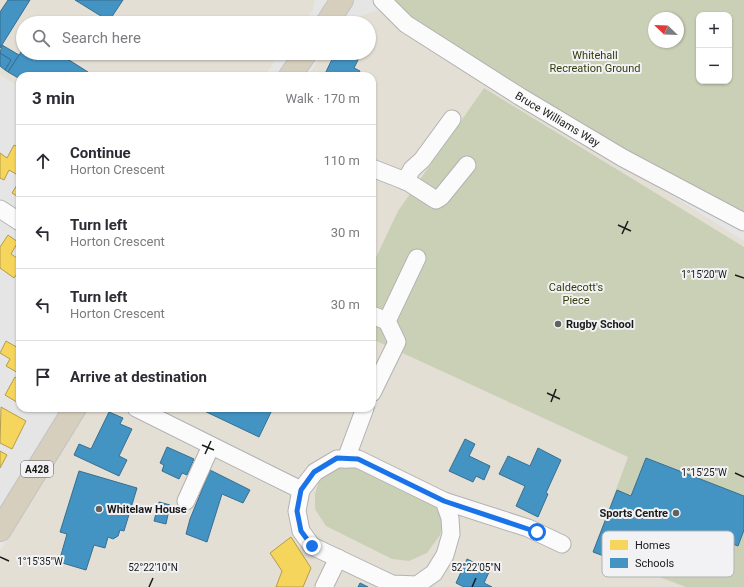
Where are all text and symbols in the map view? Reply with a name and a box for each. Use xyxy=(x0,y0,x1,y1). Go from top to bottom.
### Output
north arrow xyxy=(648,12,684,48)
map controls xyxy=(696,12,732,84)
button: + xyxy=(696,12,732,48)
search box xyxy=(16,16,376,60)
icon: search xyxy=(30,27,52,49)
text: Search here xyxy=(62,29,141,47)
button: − xyxy=(696,48,732,84)
park label: Whitehall Recreation Ground xyxy=(550,49,640,75)
text: 3 min xyxy=(32,88,75,108)
street label: Bruce Williams Way xyxy=(513,89,603,150)
text: Walk · 170 m xyxy=(285,91,360,106)
text: Continue xyxy=(70,144,131,162)
icon: ahead xyxy=(32,150,54,172)
text: 110 m xyxy=(323,153,360,168)
text: Horton Crescent xyxy=(70,162,165,177)
text: Turn left xyxy=(70,216,127,234)
icon: left xyxy=(32,222,54,244)
text: 30 m xyxy=(331,225,360,240)
text: Horton Crescent xyxy=(70,234,165,249)
text: 1°15'20"W xyxy=(681,269,727,280)
park label: Caldecott's Piece xyxy=(549,281,603,307)
text: Turn left xyxy=(70,288,127,306)
icon: left xyxy=(32,294,54,316)
text: 30 m xyxy=(331,297,360,312)
text: Horton Crescent xyxy=(70,306,165,321)
place label: Rugby School xyxy=(566,318,634,331)
marker: Rugby School xyxy=(553,319,563,329)
icon: arrive xyxy=(32,366,54,388)
text: Arrive at destination xyxy=(70,368,207,386)
road number: A428 xyxy=(21,461,53,477)
text: 1°15'25"W xyxy=(681,467,727,478)
place label: Whitelaw House xyxy=(107,503,187,516)
marker: Whitelaw House xyxy=(94,504,104,514)
place label: Sports Centre xyxy=(600,507,668,520)
marker: Sports Centre xyxy=(671,508,681,518)
route start xyxy=(528,523,546,541)
legend xyxy=(602,531,734,577)
route end xyxy=(303,537,321,555)
text: Homes xyxy=(635,539,671,552)
text: 1°15'35"W xyxy=(17,556,63,567)
text: Schools xyxy=(635,557,675,570)
text: 52°22'10"N xyxy=(128,562,178,573)
text: 52°22'05"N xyxy=(451,562,501,573)

